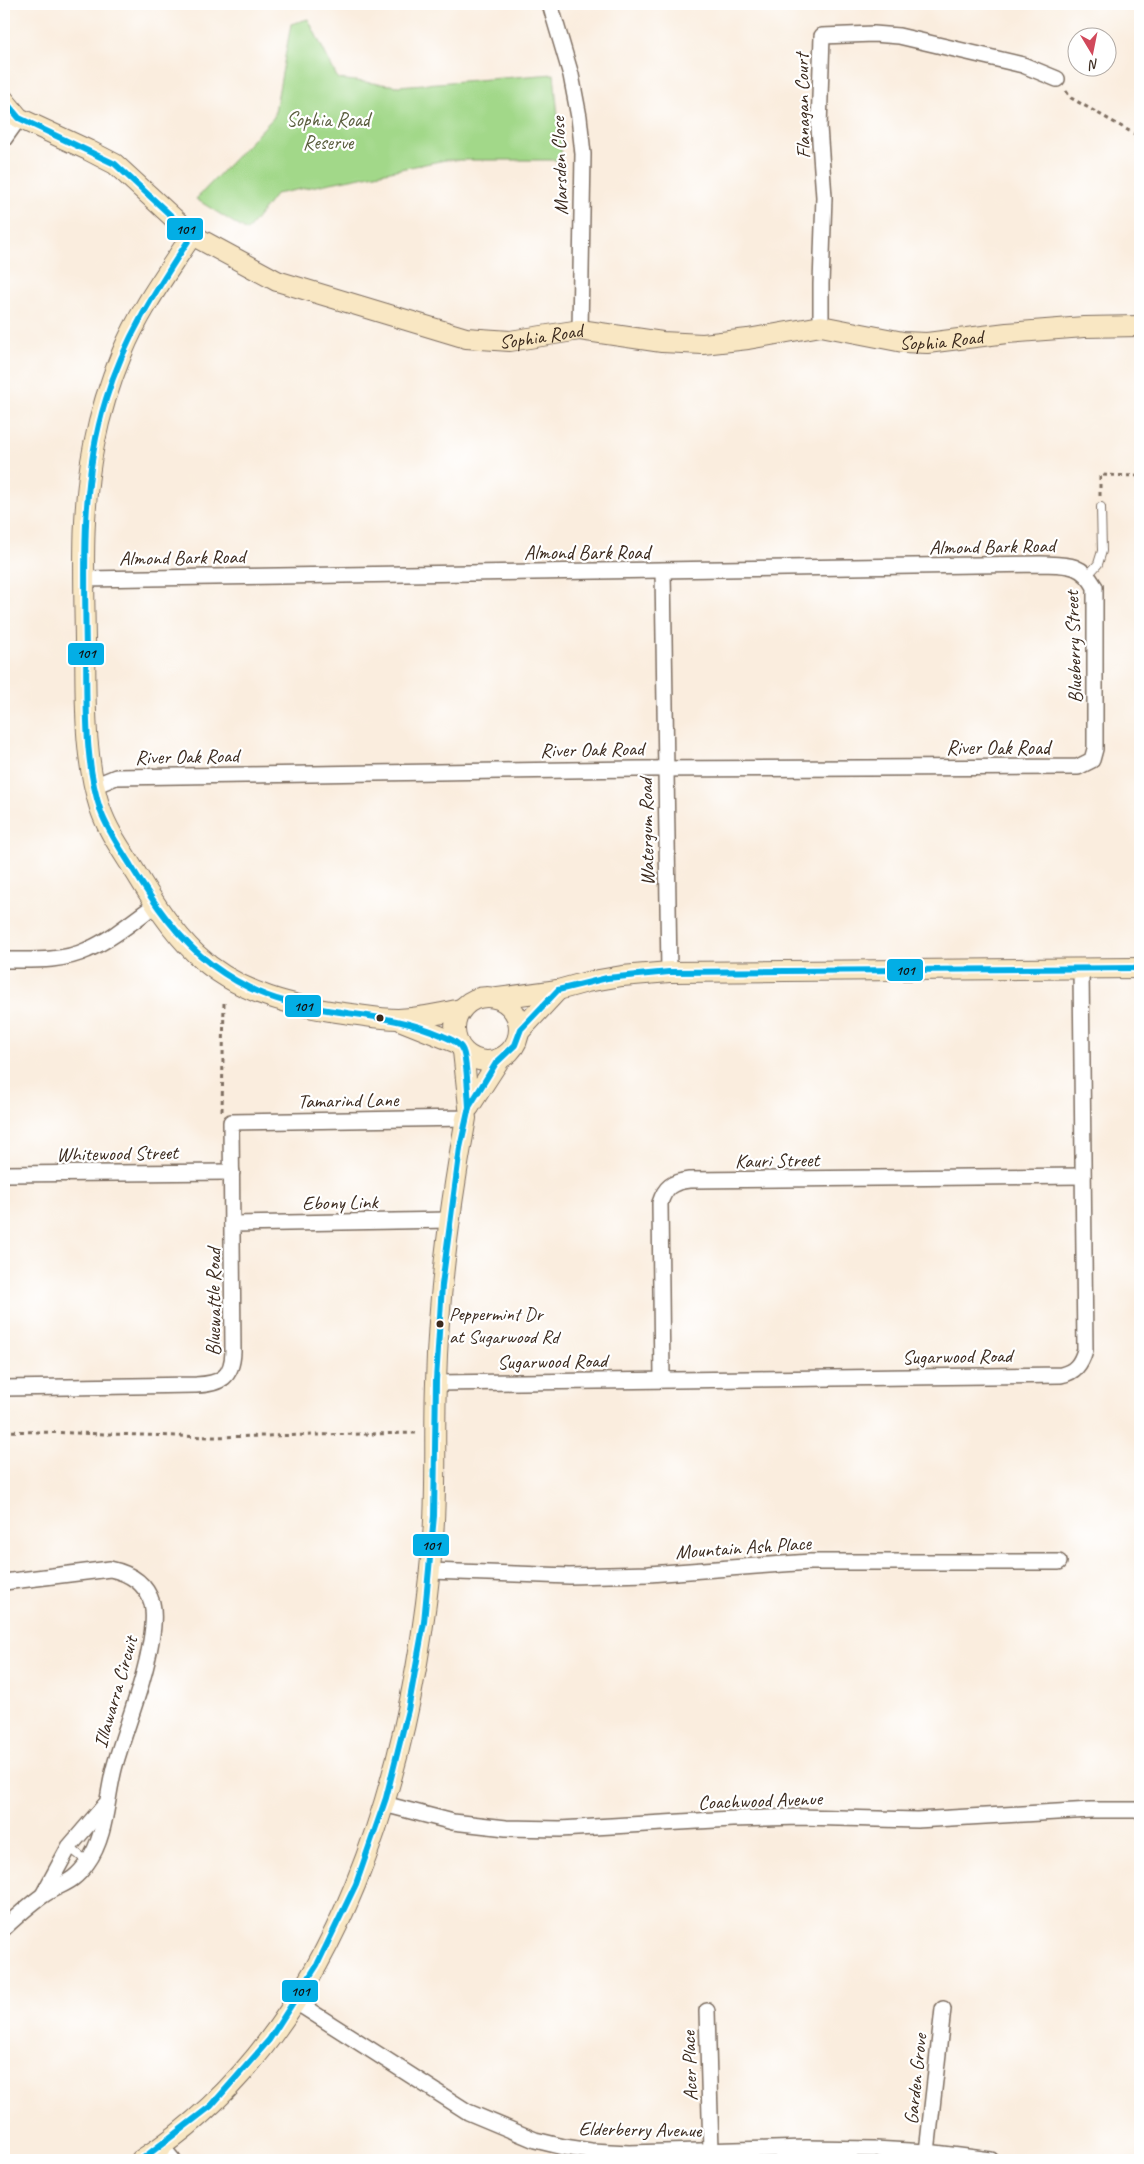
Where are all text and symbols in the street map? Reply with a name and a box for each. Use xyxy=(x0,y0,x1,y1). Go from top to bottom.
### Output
north arrow xyxy=(1066,28,1116,78)
street label: Flanagan Court xyxy=(789,50,816,159)
text: N xyxy=(1086,55,1100,74)
park label: Sophia Road Reserve xyxy=(286,107,373,155)
street label: Marsden Close xyxy=(545,115,574,216)
line badge: 101 xyxy=(166,217,204,241)
text: 101 xyxy=(176,221,196,238)
street label: Sophia Road xyxy=(499,317,587,354)
street label: Sophia Road xyxy=(899,324,987,356)
street label: Almond Bark Road xyxy=(929,533,1058,560)
street label: Almond Bark Road xyxy=(524,540,653,565)
street label: Almond Bark Road xyxy=(119,544,248,571)
street label: Blueberry Street xyxy=(1059,588,1088,704)
line badge: 101 xyxy=(67,642,105,666)
text: 101 xyxy=(77,645,97,662)
street label: River Oak Road xyxy=(946,735,1053,760)
street label: River Oak Road xyxy=(540,736,647,763)
street label: River Oak Road xyxy=(135,743,242,770)
street label: Watergum Road xyxy=(633,775,660,886)
line badge: 101 xyxy=(886,958,924,982)
text: 101 xyxy=(896,962,916,979)
line badge: 101 xyxy=(284,994,322,1018)
text: 101 xyxy=(294,998,314,1015)
unlabelled marker xyxy=(375,1013,385,1023)
street label: Tamarind Lane xyxy=(297,1087,400,1114)
street label: Whitewood Street xyxy=(56,1140,180,1167)
street label: Kauri Street xyxy=(735,1147,822,1174)
street label: Ebony Link xyxy=(302,1189,380,1216)
street label: Bluewattle Road xyxy=(201,1245,226,1356)
place label: Peppermint Dr at Sugarwood Rd xyxy=(449,1302,561,1349)
marker: Peppermint Dr at Sugarwood Rd xyxy=(435,1319,445,1329)
street label: Sugarwood Road xyxy=(902,1343,1015,1370)
street label: Sugarwood Road xyxy=(497,1348,610,1375)
street label: Mountain Ash Place xyxy=(674,1530,813,1565)
line badge: 101 xyxy=(412,1533,450,1557)
text: 101 xyxy=(422,1537,442,1554)
street label: Illawarra Circuit xyxy=(88,1631,144,1751)
street label: Coachwood Avenue xyxy=(698,1786,824,1815)
line badge: 101 xyxy=(281,1979,319,2003)
text: 101 xyxy=(291,1983,311,2000)
street label: Acer Place xyxy=(676,2029,703,2101)
street label: Garden Grove xyxy=(898,2031,933,2126)
street label: Elderberry Avenue xyxy=(578,2116,703,2143)

